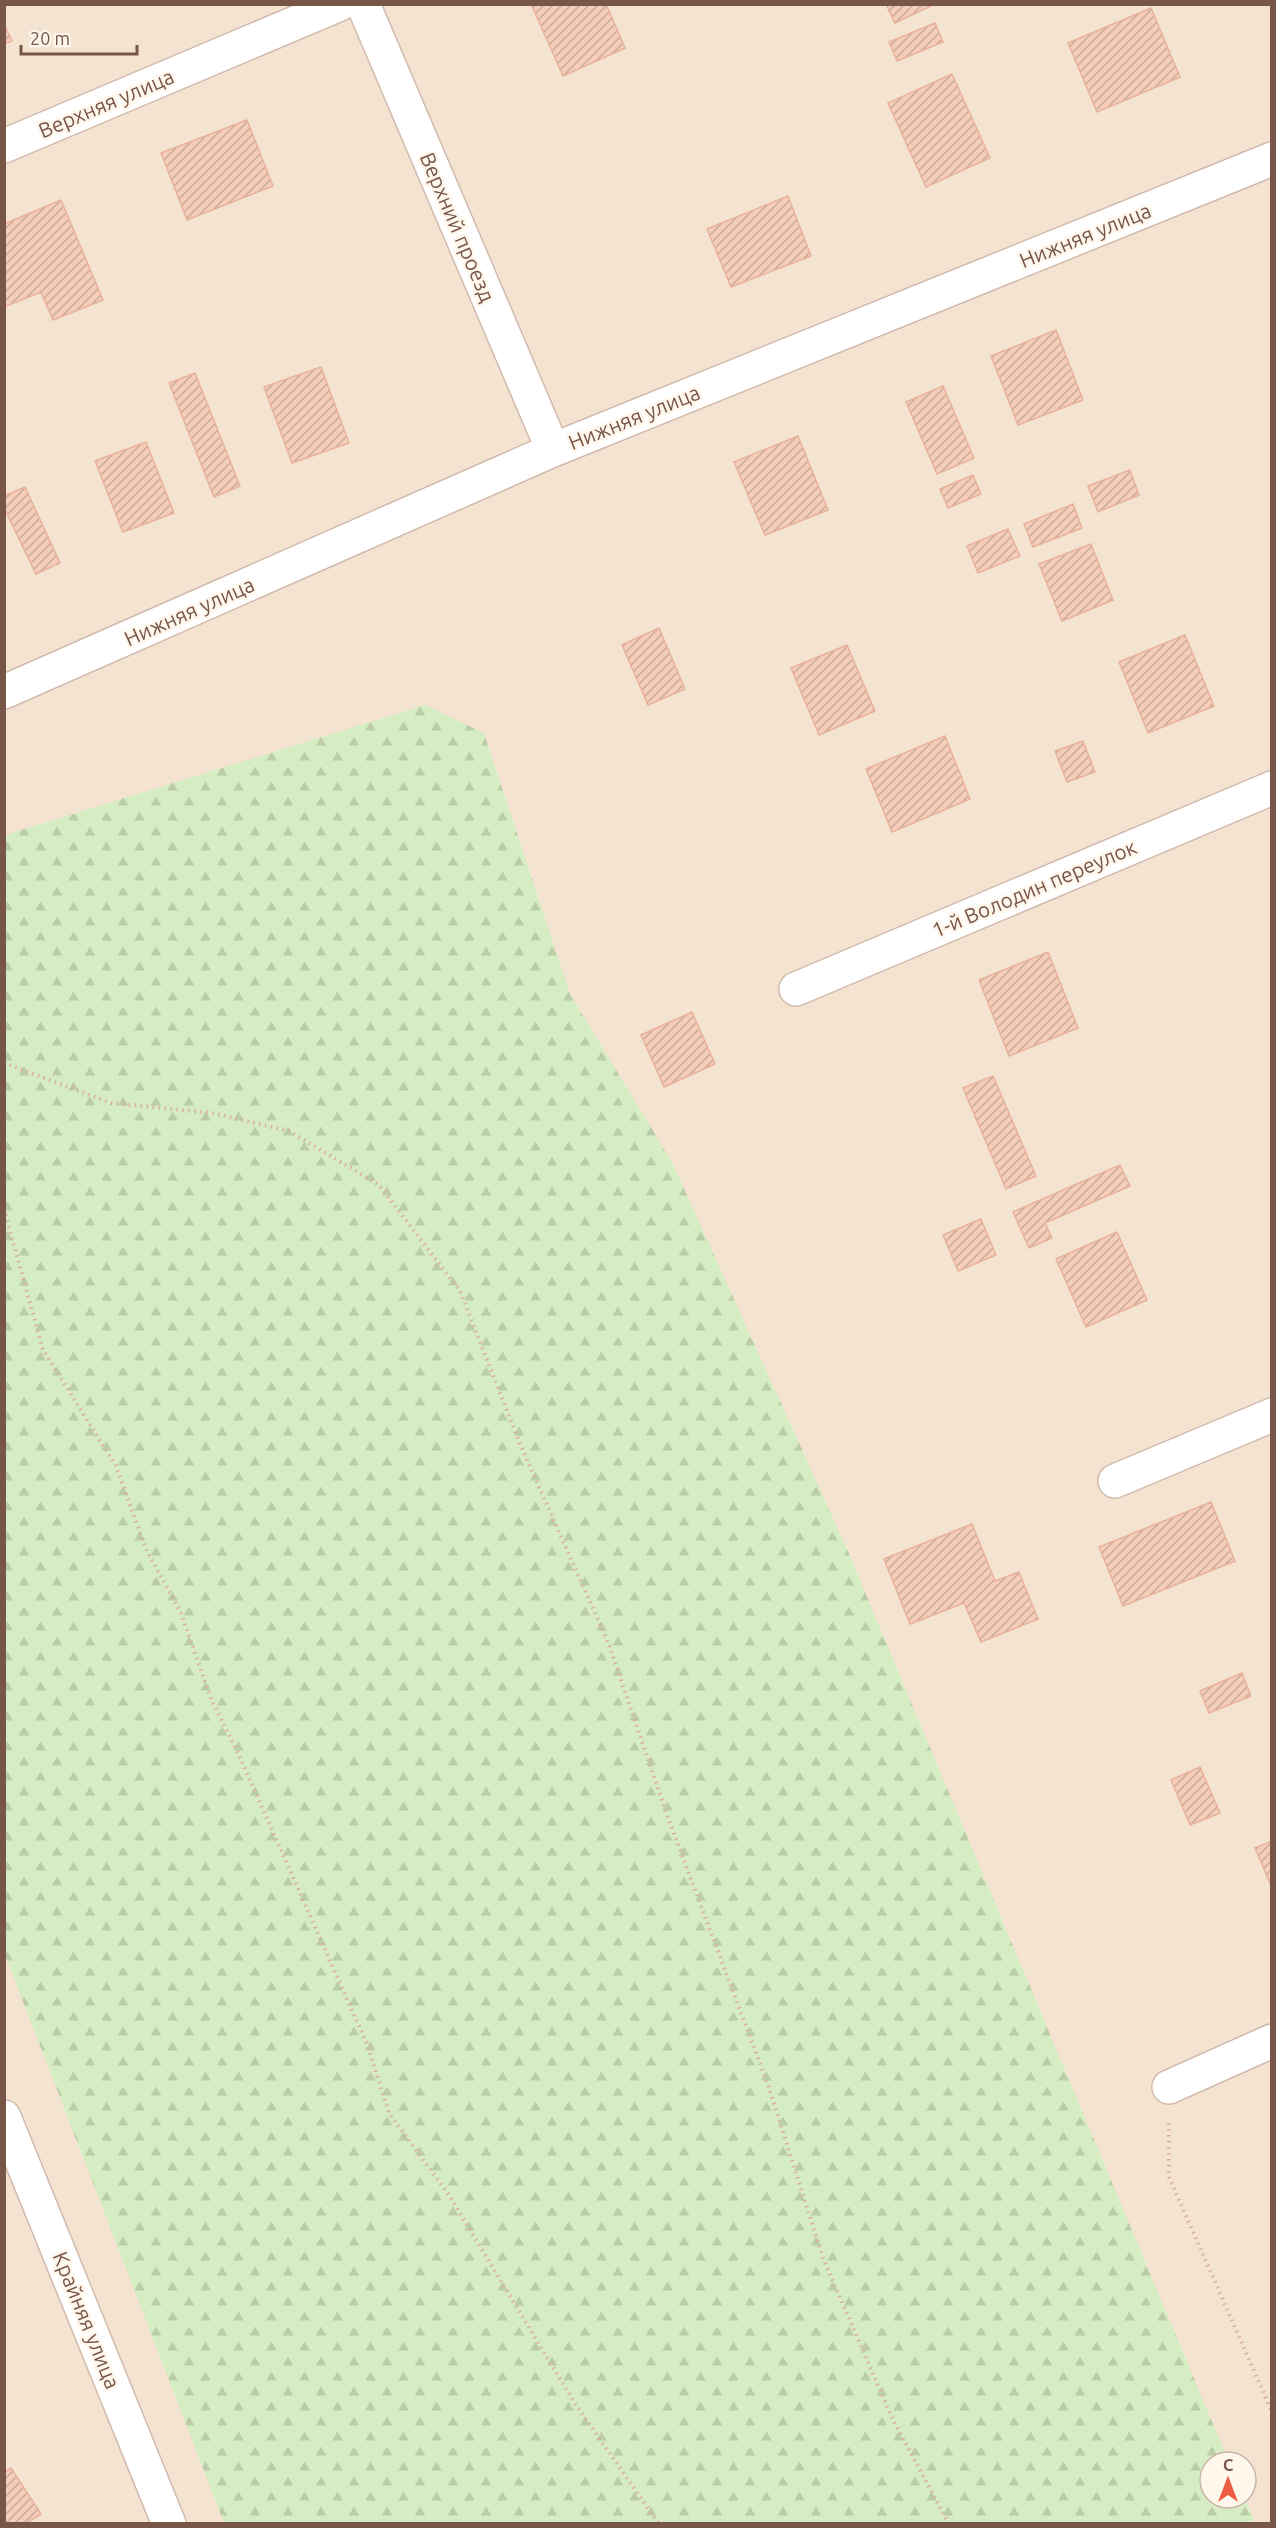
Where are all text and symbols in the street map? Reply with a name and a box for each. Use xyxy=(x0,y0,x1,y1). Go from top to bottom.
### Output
scale bar xyxy=(21,18,136,56)
text: 20 m xyxy=(30,28,70,48)
street label: Верхняя улица xyxy=(35,64,177,142)
street label: Верхний проезд xyxy=(416,149,500,305)
street label: Нижняя улица xyxy=(1016,198,1154,272)
street label: Нижняя улица xyxy=(565,380,703,454)
street label: Нижняя улица xyxy=(120,572,258,650)
street label: 1-й Володин переулок xyxy=(928,834,1140,942)
street label: Крайняя улица xyxy=(49,2248,125,2392)
north arrow xyxy=(1198,2450,1258,2510)
text: С xyxy=(1223,2456,1233,2474)

